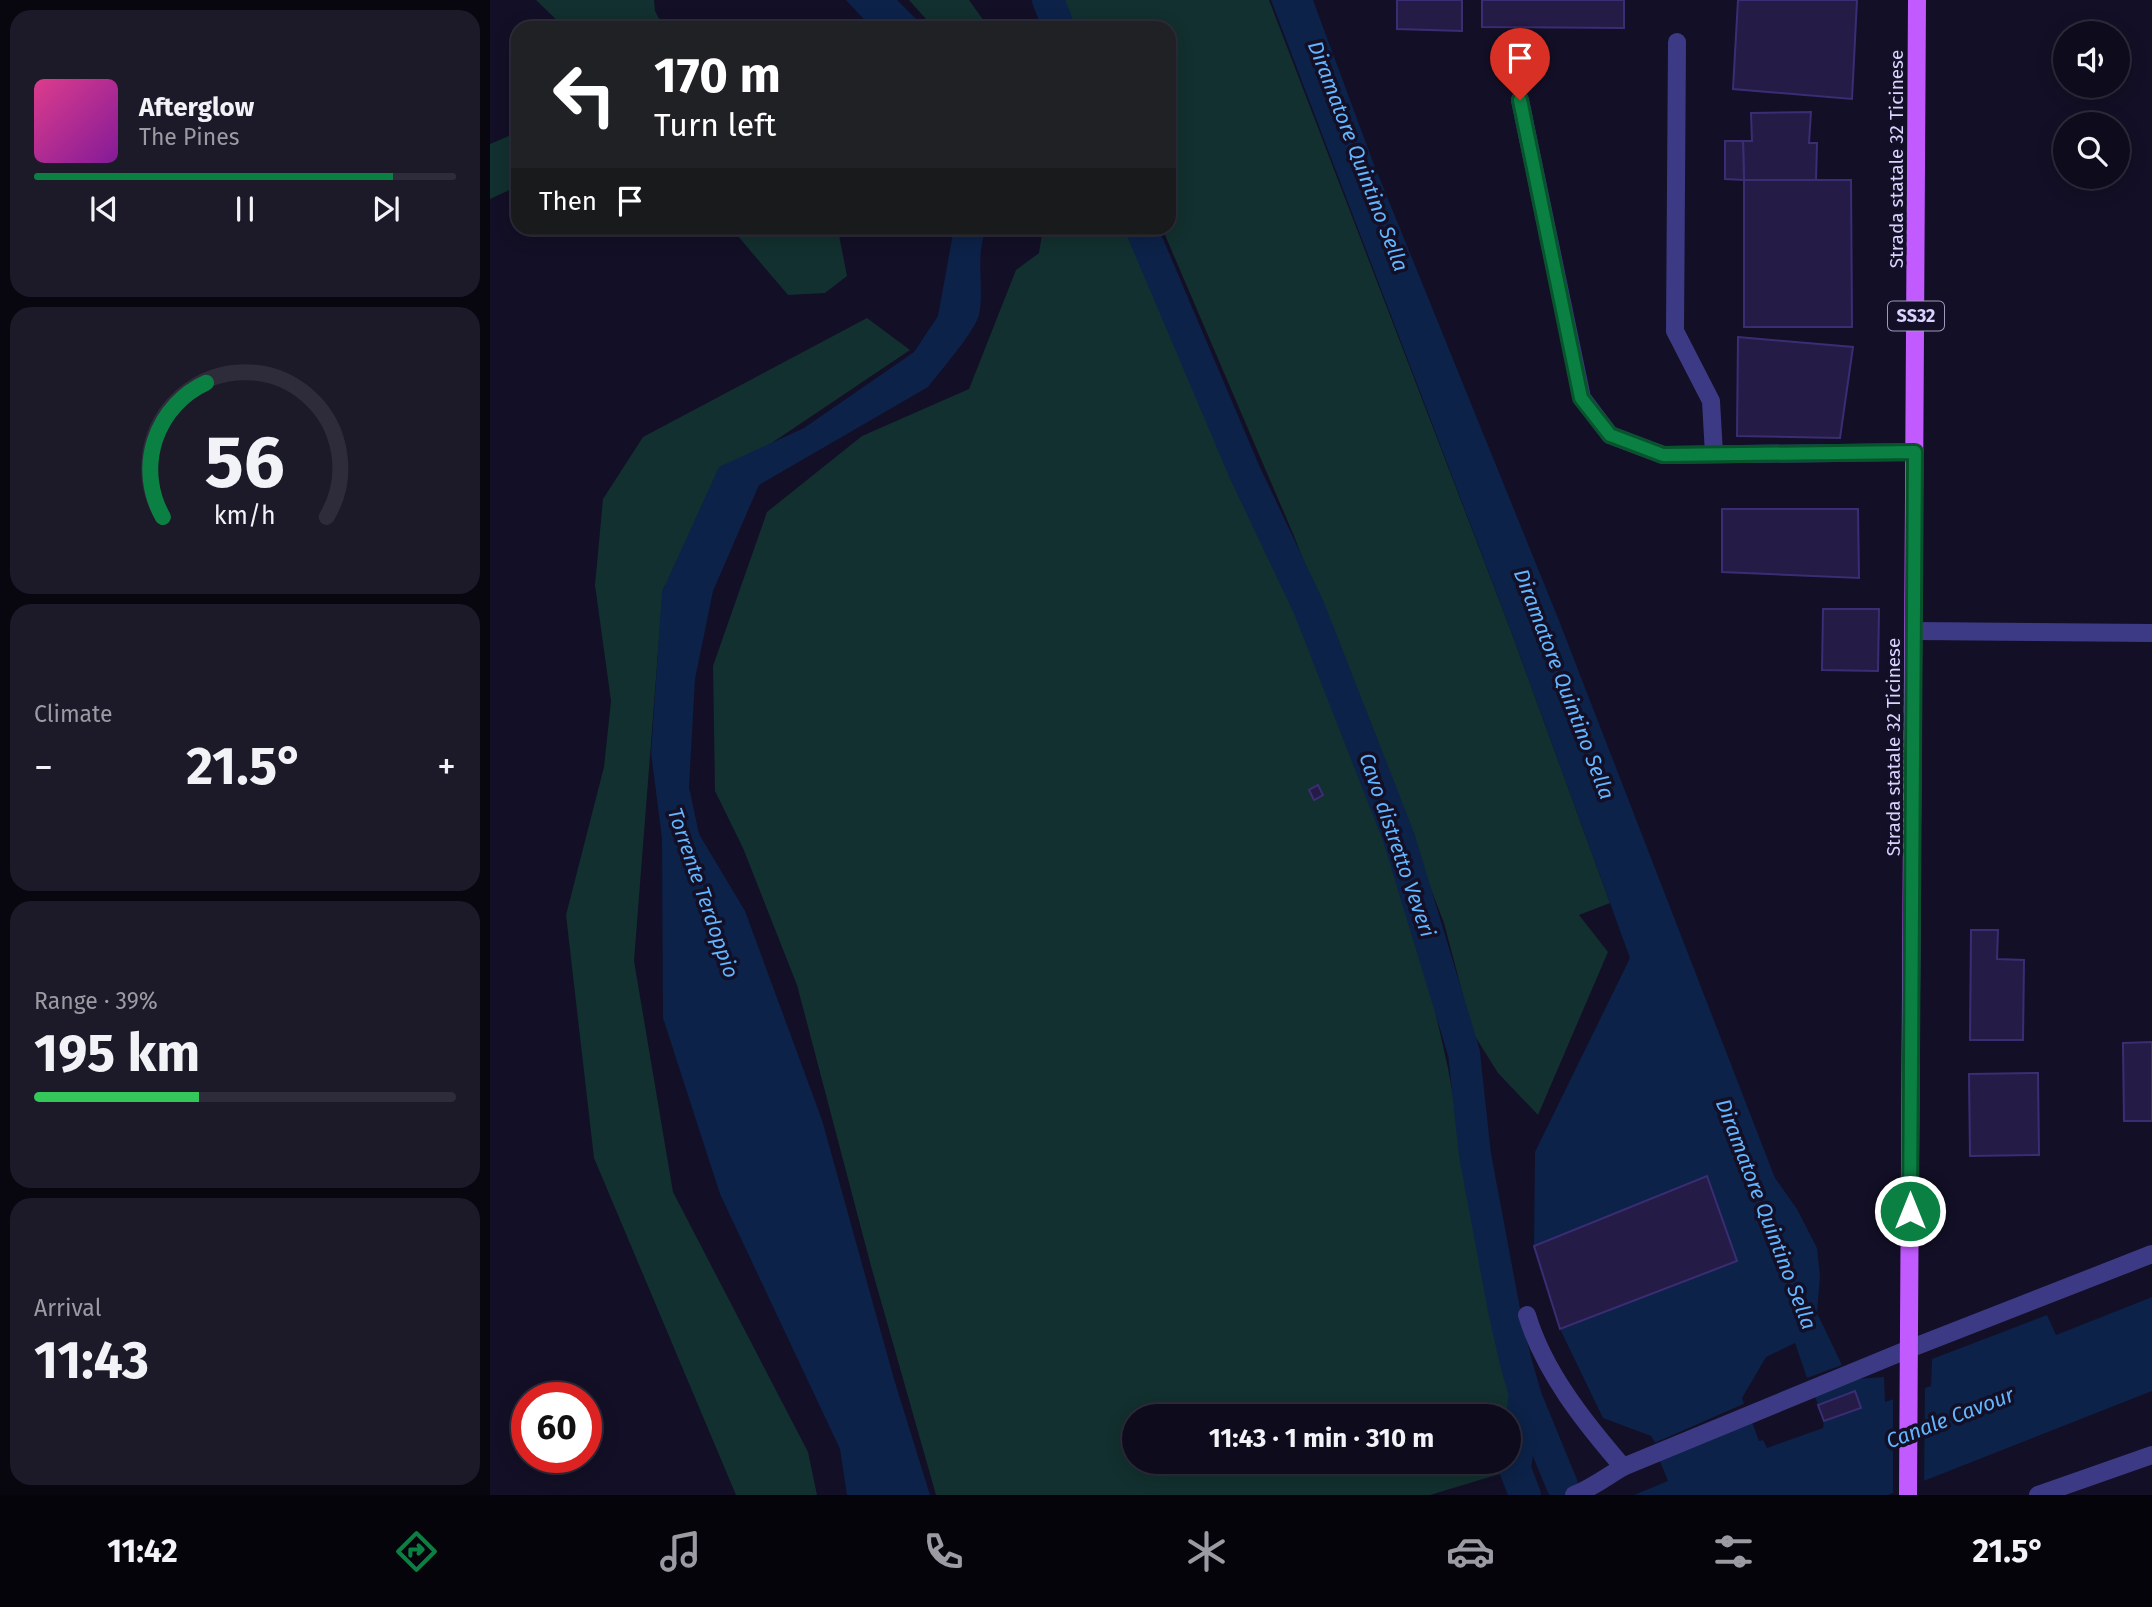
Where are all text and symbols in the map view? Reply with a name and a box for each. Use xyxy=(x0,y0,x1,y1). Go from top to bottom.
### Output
map controls xyxy=(2053,21,2130,189)
button: sound xyxy=(2053,21,2130,98)
pin xyxy=(1490,28,1550,100)
water label: Diramatore Quintino Sella xyxy=(1302,37,1414,275)
icon: arrive xyxy=(1501,39,1539,77)
text: 170 m xyxy=(654,46,781,105)
icon: left xyxy=(539,49,630,140)
street label: Strada statale 32 Ticinese xyxy=(1885,50,1908,268)
text: Afterglow xyxy=(139,92,254,123)
text: Turn left xyxy=(654,106,776,144)
button: search xyxy=(2053,112,2130,189)
text: The Pines xyxy=(139,123,240,151)
icon: arrive xyxy=(611,182,649,220)
text: Then xyxy=(539,186,597,217)
icon: previous xyxy=(85,190,123,228)
icon: pause xyxy=(226,190,264,228)
icon: next xyxy=(367,190,405,228)
road number: SS32 xyxy=(1888,302,1944,330)
text: 56 xyxy=(205,419,285,506)
text: km/h xyxy=(214,500,276,530)
water label: Diramatore Quintino Sella xyxy=(1508,565,1620,803)
street label: Strada statale 32 Ticinese xyxy=(1882,638,1905,856)
text: Climate xyxy=(34,700,113,728)
text: 21.5° xyxy=(186,735,304,798)
text: − xyxy=(34,744,53,790)
text: + xyxy=(437,744,456,790)
water label: Cavo distretto Veveri xyxy=(1353,750,1441,941)
water label: Torrente Terdoppio xyxy=(662,805,744,981)
text: Range · 39% xyxy=(34,987,158,1015)
text: 195 km xyxy=(34,1022,200,1085)
water label: Diramatore Quintino Sella xyxy=(1710,1095,1822,1333)
position arrow xyxy=(1873,1174,1947,1248)
text: Arrival xyxy=(34,1294,101,1322)
text: 11:43 xyxy=(34,1329,149,1392)
water label: Canale Cavour xyxy=(1882,1381,2019,1454)
speed limit sign: 60 xyxy=(511,1382,602,1473)
text: 11:43 · 1 min · 310 m xyxy=(1209,1423,1434,1454)
icon: directions xyxy=(392,1527,441,1576)
icon: music xyxy=(656,1527,705,1576)
icon: phone xyxy=(919,1527,968,1576)
icon: climate xyxy=(1182,1527,1231,1576)
icon: car xyxy=(1446,1527,1495,1576)
icon: filters xyxy=(1709,1527,1758,1576)
text: 11:42 xyxy=(107,1532,178,1570)
text: 21.5° xyxy=(1973,1532,2045,1570)

